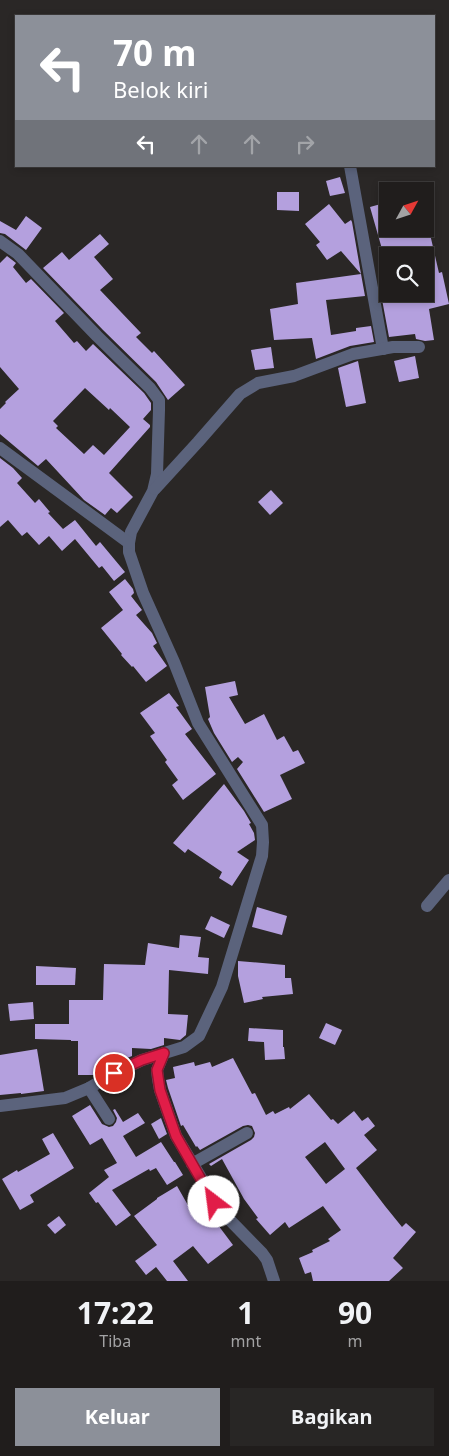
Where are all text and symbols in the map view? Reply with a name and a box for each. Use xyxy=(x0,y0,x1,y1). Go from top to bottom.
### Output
text: 70 m xyxy=(113,29,196,76)
icon: left xyxy=(30,35,95,100)
text: Belok kiri xyxy=(113,74,208,104)
icon: left xyxy=(132,130,160,158)
icon: ahead xyxy=(185,130,213,158)
icon: ahead xyxy=(238,130,266,158)
icon: right xyxy=(291,130,319,158)
north arrow xyxy=(379,182,434,238)
map controls xyxy=(379,182,434,302)
button: search xyxy=(379,247,434,302)
pin xyxy=(93,1052,135,1094)
icon: arrive xyxy=(100,1059,128,1087)
position arrow xyxy=(187,1175,239,1227)
text: 17:22 xyxy=(77,1292,154,1333)
text: 1 xyxy=(237,1292,254,1333)
text: 90 xyxy=(338,1292,372,1333)
text: Tiba xyxy=(99,1330,131,1352)
text: mnt xyxy=(231,1330,261,1352)
text: m xyxy=(348,1330,363,1352)
button: Keluar xyxy=(15,1388,220,1446)
button: Bagikan xyxy=(230,1388,434,1446)

